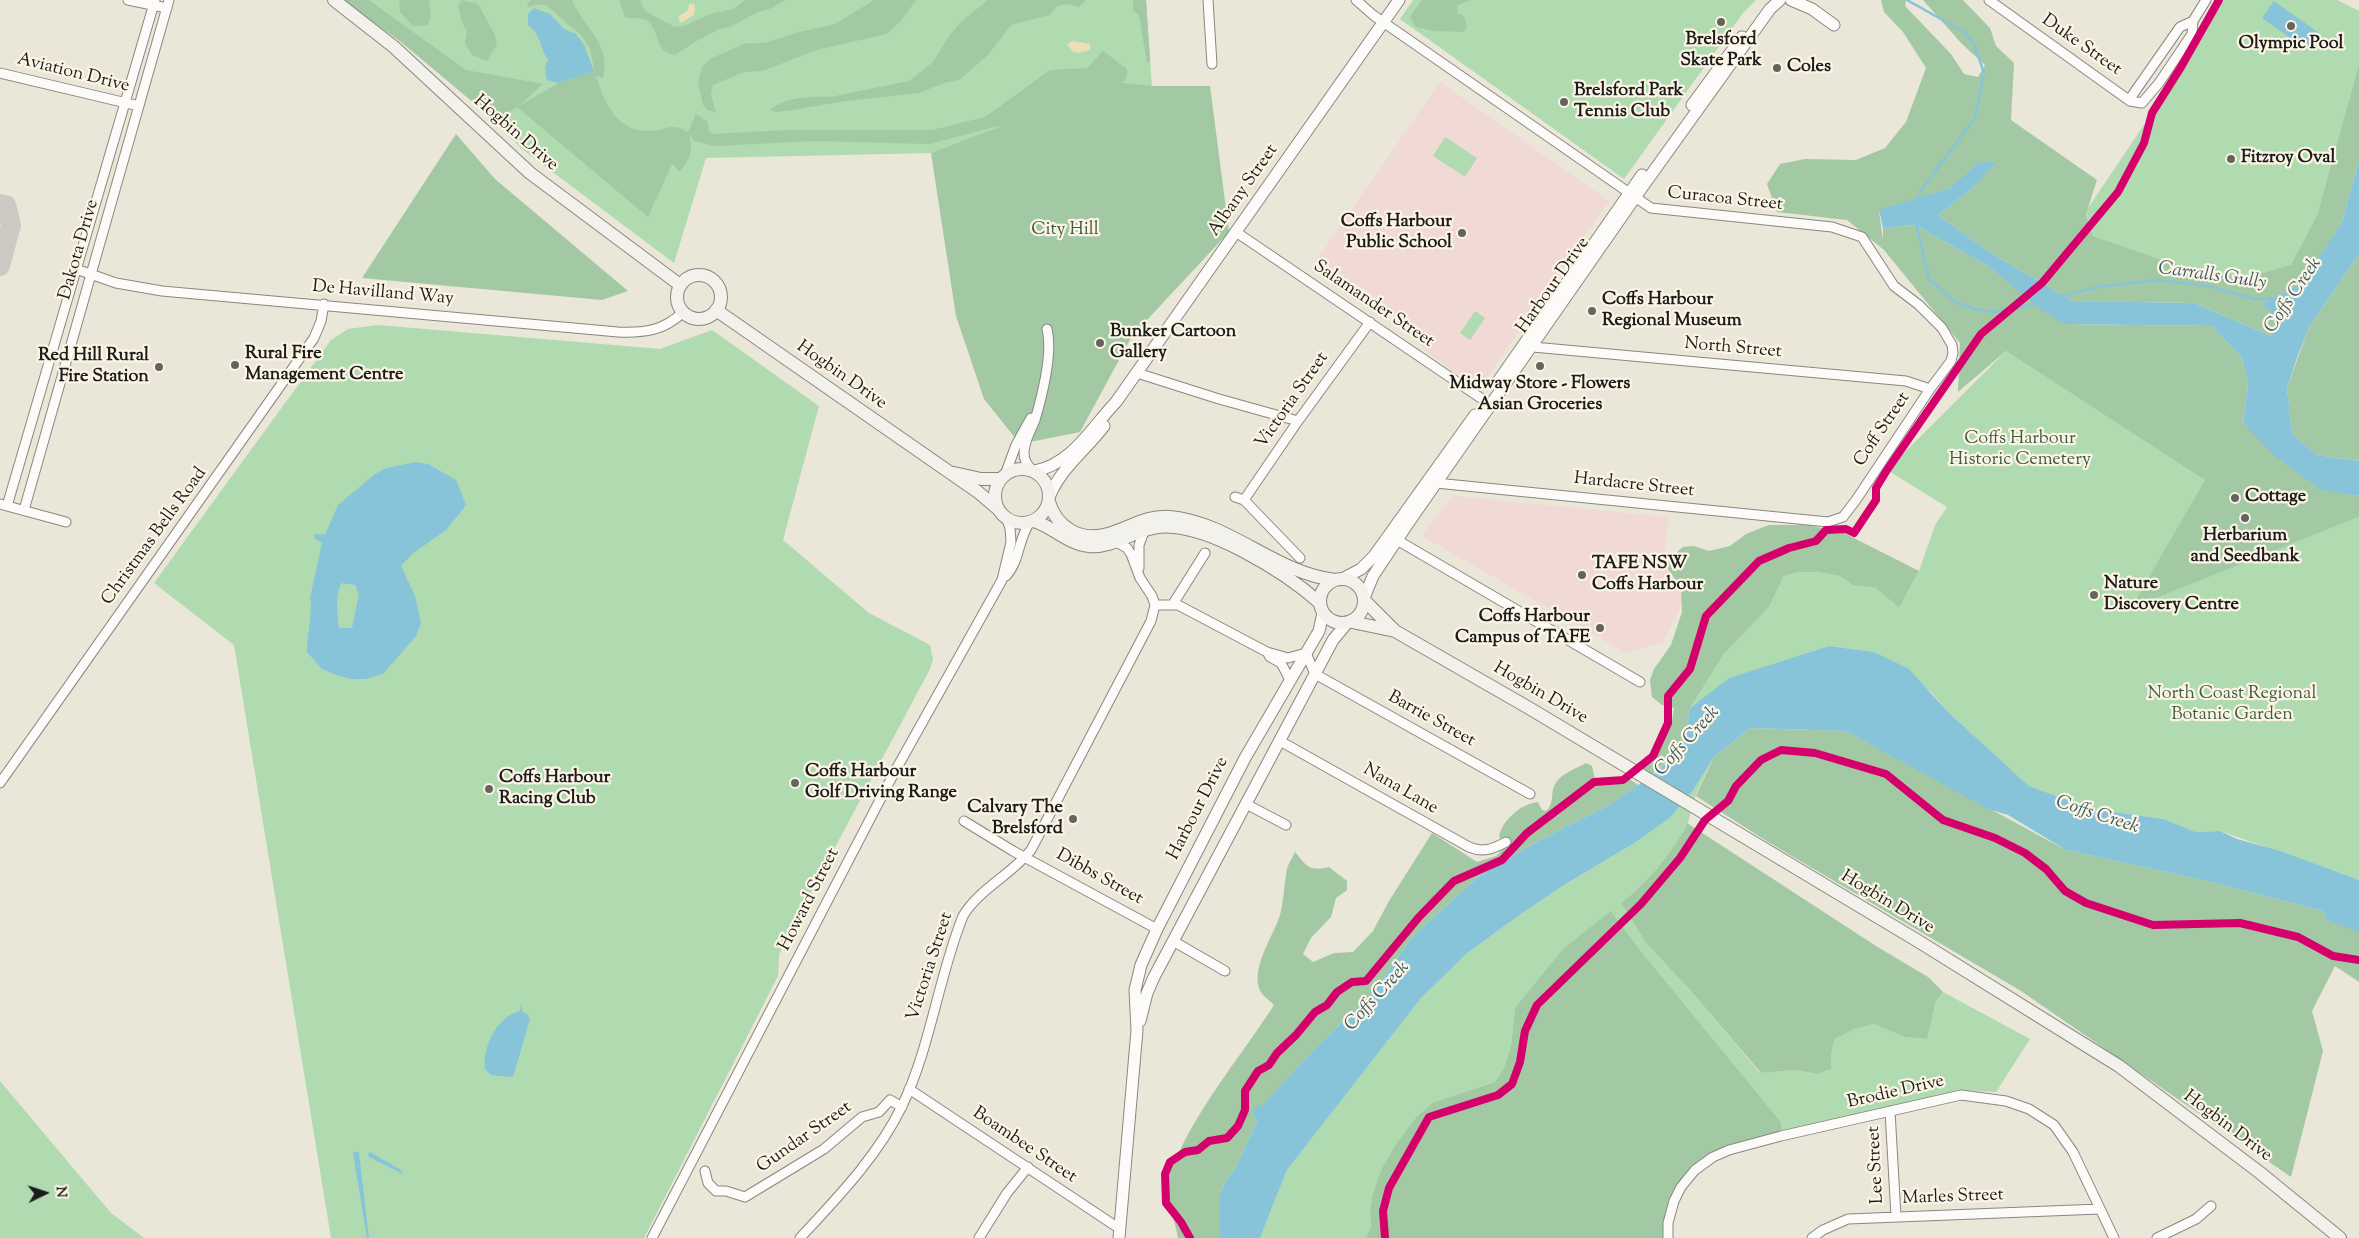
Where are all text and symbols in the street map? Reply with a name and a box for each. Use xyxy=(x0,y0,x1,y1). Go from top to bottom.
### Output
street label: Duke Street xyxy=(2037,11,2125,81)
marker: Brelsford Skate Park xyxy=(1715,16,1727,28)
marker: Olympic Pool xyxy=(2285,20,2297,32)
place label: Brelsford Skate Park xyxy=(1680,30,1762,72)
place label: Olympic Pool xyxy=(2239,34,2343,56)
street label: Aviation Drive xyxy=(15,50,131,98)
place label: Coles xyxy=(1787,57,1831,79)
marker: Coles xyxy=(1771,62,1783,74)
place label: Brelsford Park Tennis Club xyxy=(1574,81,1683,124)
street label: Hogbin Drive xyxy=(468,91,562,177)
marker: Brelsford Park Tennis Club xyxy=(1558,96,1570,108)
street label: Albany Street xyxy=(1204,141,1284,241)
place label: Fitzroy Oval xyxy=(2241,148,2336,170)
marker: Fitzroy Oval xyxy=(2225,153,2237,165)
street label: Curacoa Street xyxy=(1666,183,1784,217)
street label: Dakota Drive xyxy=(55,197,105,303)
place label: Coffs Harbour Public School xyxy=(1341,212,1452,254)
park label: City Hill xyxy=(1031,220,1099,242)
marker: Coffs Harbour Public School xyxy=(1456,227,1468,239)
street label: Harbour Drive xyxy=(1513,234,1595,338)
water label: Coffs Creek xyxy=(2260,254,2328,338)
street label: Salamander Street xyxy=(1308,257,1438,353)
water label: Carralls Gully xyxy=(2157,258,2267,296)
street label: De Havilland Way xyxy=(311,277,455,311)
place label: Coffs Harbour Regional Museum xyxy=(1602,290,1742,332)
marker: Coffs Harbour Regional Museum xyxy=(1586,305,1598,317)
place label: Bunker Cartoon Gallery xyxy=(1110,322,1236,364)
street label: North Street xyxy=(1683,334,1783,364)
street label: Hogbin Drive xyxy=(792,337,890,415)
marker: Bunker Cartoon Gallery xyxy=(1094,337,1106,349)
place label: Rural Fire Management Centre xyxy=(245,344,403,386)
place label: Red Hill Rural Fire Station xyxy=(38,346,149,388)
street label: Victoria Street xyxy=(1252,349,1334,453)
marker: Rural Fire Management Centre xyxy=(229,359,241,371)
marker: Midway Store - Flowers Asian Groceries xyxy=(1534,360,1546,372)
marker: Red Hill Rural Fire Station xyxy=(153,361,165,373)
place label: Midway Store - Flowers Asian Groceries xyxy=(1450,374,1630,416)
street label: Coff Street xyxy=(1850,389,1916,471)
park label: Coffs Harbour Historic Cemetery xyxy=(1949,429,2091,472)
street label: Christmas Bells Road xyxy=(98,464,212,610)
street label: Hardacre Street xyxy=(1573,469,1695,503)
place label: Cottage xyxy=(2245,487,2306,509)
marker: Cottage xyxy=(2229,492,2241,504)
marker: Herbarium and Seedbank xyxy=(2239,512,2251,524)
place label: Herbarium and Seedbank xyxy=(2190,526,2300,568)
place label: TAFE NSW Coffs Harbour xyxy=(1592,554,1703,596)
marker: TAFE NSW Coffs Harbour xyxy=(1576,569,1588,581)
place label: Nature Discovery Centre xyxy=(2104,574,2239,616)
marker: Nature Discovery Centre xyxy=(2088,589,2100,601)
place label: Coffs Harbour Campus of TAFE xyxy=(1455,607,1590,650)
marker: Coffs Harbour Campus of TAFE xyxy=(1594,622,1606,634)
street label: Hogbin Drive xyxy=(1489,658,1591,730)
park label: North Coast Regional Botanic Garden xyxy=(2148,684,2316,726)
street label: Barrie Street xyxy=(1384,687,1478,753)
water label: Coffs Creek xyxy=(1651,702,1725,782)
street label: Harbour Drive xyxy=(1164,754,1234,864)
street label: Nana Lane xyxy=(1359,760,1441,820)
place label: Coffs Harbour Golf Driving Range xyxy=(805,762,957,804)
place label: Coffs Harbour Racing Club xyxy=(499,768,610,811)
marker: Coffs Harbour Golf Driving Range xyxy=(789,777,801,789)
marker: Coffs Harbour Racing Club xyxy=(483,783,495,795)
water label: Coffs Creek xyxy=(2052,792,2142,840)
place label: Calvary The Brelsford xyxy=(967,798,1063,841)
marker: Calvary The Brelsford xyxy=(1067,813,1079,825)
street label: Howard Street xyxy=(775,845,845,955)
street label: Dibbs Street xyxy=(1052,845,1146,911)
street label: Hogbin Drive xyxy=(1836,867,1938,939)
street label: Victoria Street xyxy=(903,910,959,1024)
water label: Coffs Creek xyxy=(1341,957,1415,1037)
street label: Brodie Drive xyxy=(1846,1071,1946,1115)
street label: Hogbin Drive xyxy=(2178,1087,2276,1167)
street label: Gundar Street xyxy=(753,1097,857,1179)
street label: Boambee Street xyxy=(968,1103,1080,1189)
street label: Lee Street xyxy=(1864,1126,1890,1204)
north arrow xyxy=(20,1168,70,1218)
street label: Marles Street xyxy=(1902,1185,2004,1211)
text: N xyxy=(50,1186,70,1198)

